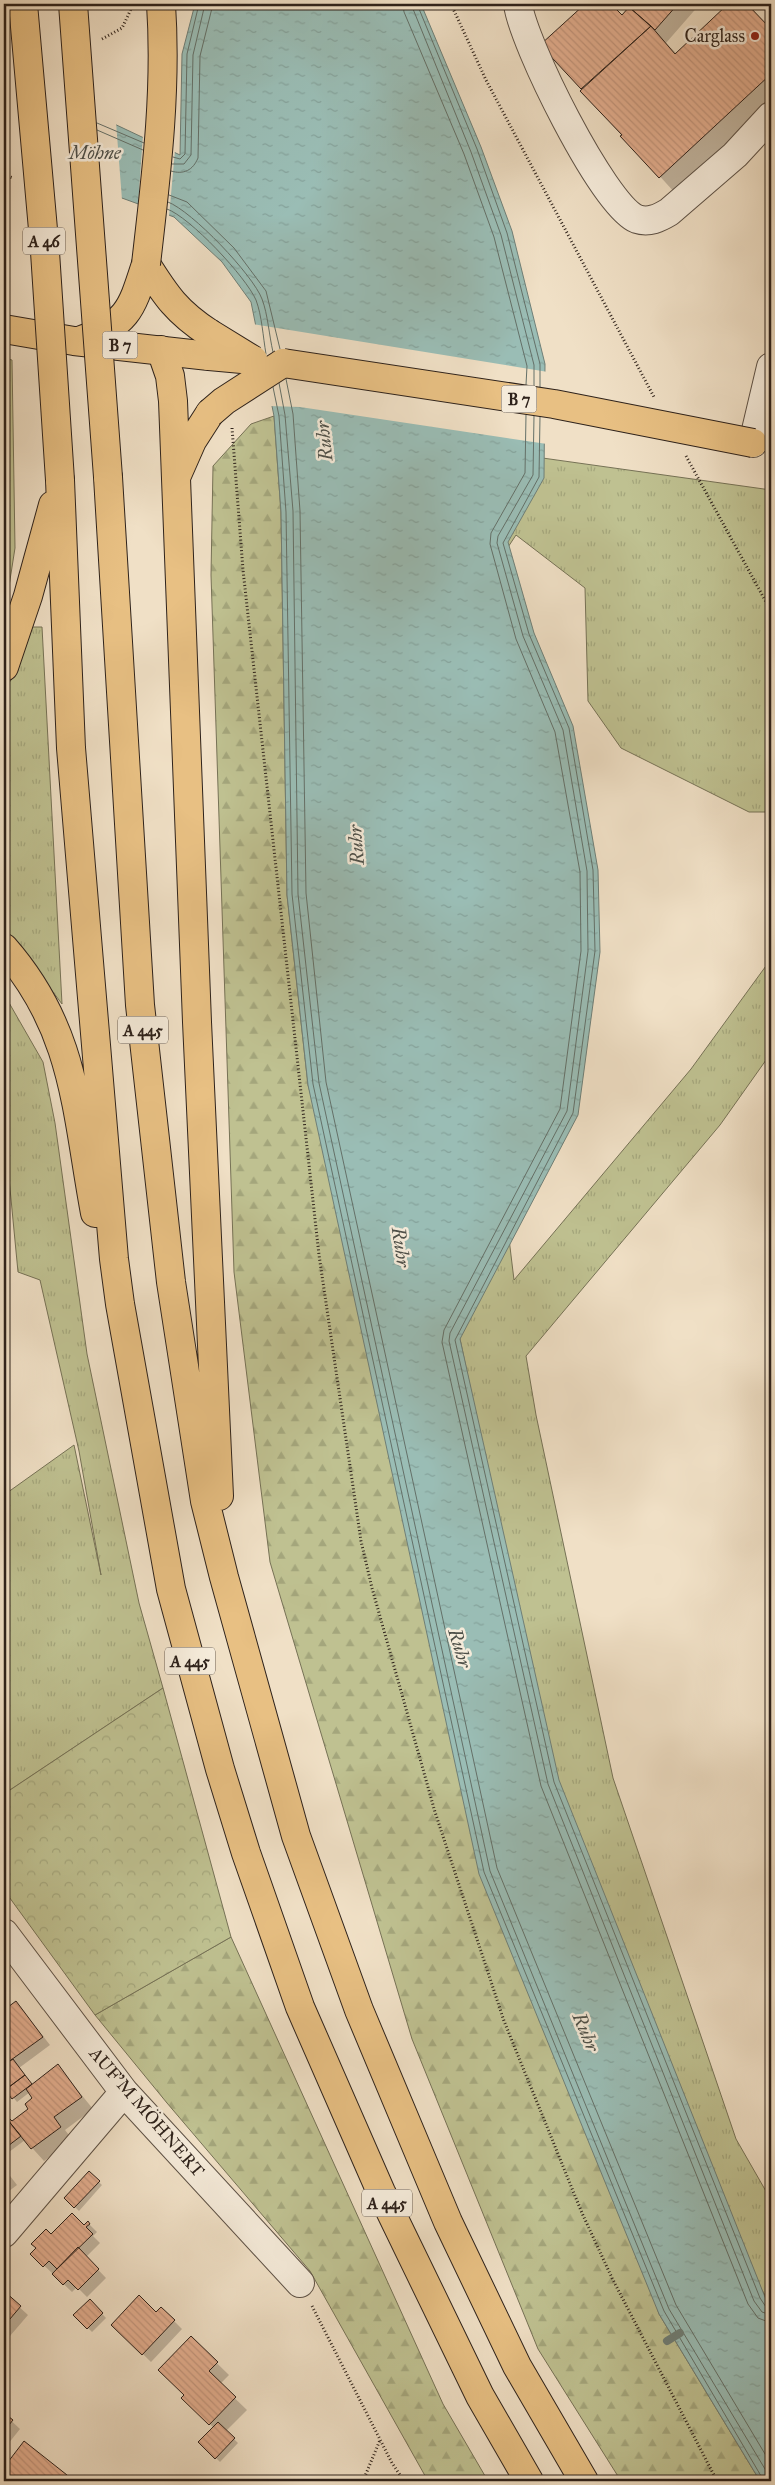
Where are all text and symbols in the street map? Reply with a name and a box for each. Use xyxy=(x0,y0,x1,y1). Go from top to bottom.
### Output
place label: Carglass xyxy=(684,25,745,48)
marker: Carglass xyxy=(749,30,761,42)
water label: Möhne xyxy=(67,141,122,164)
road number: A 46 xyxy=(23,228,65,255)
road number: B 7 xyxy=(102,332,138,358)
road number: B 7 xyxy=(502,386,536,412)
water label: Ruhr xyxy=(310,419,338,463)
water label: Ruhr xyxy=(343,823,369,867)
road number: A 445 xyxy=(118,1016,168,1044)
water label: Ruhr xyxy=(387,1225,415,1269)
water label: Ruhr xyxy=(443,1625,477,1672)
road number: A 445 xyxy=(165,1648,215,1674)
water label: Ruhr xyxy=(567,2008,605,2056)
street label: AUF'M MÖHNERT xyxy=(84,2041,210,2181)
road number: A 445 xyxy=(362,2190,412,2216)

